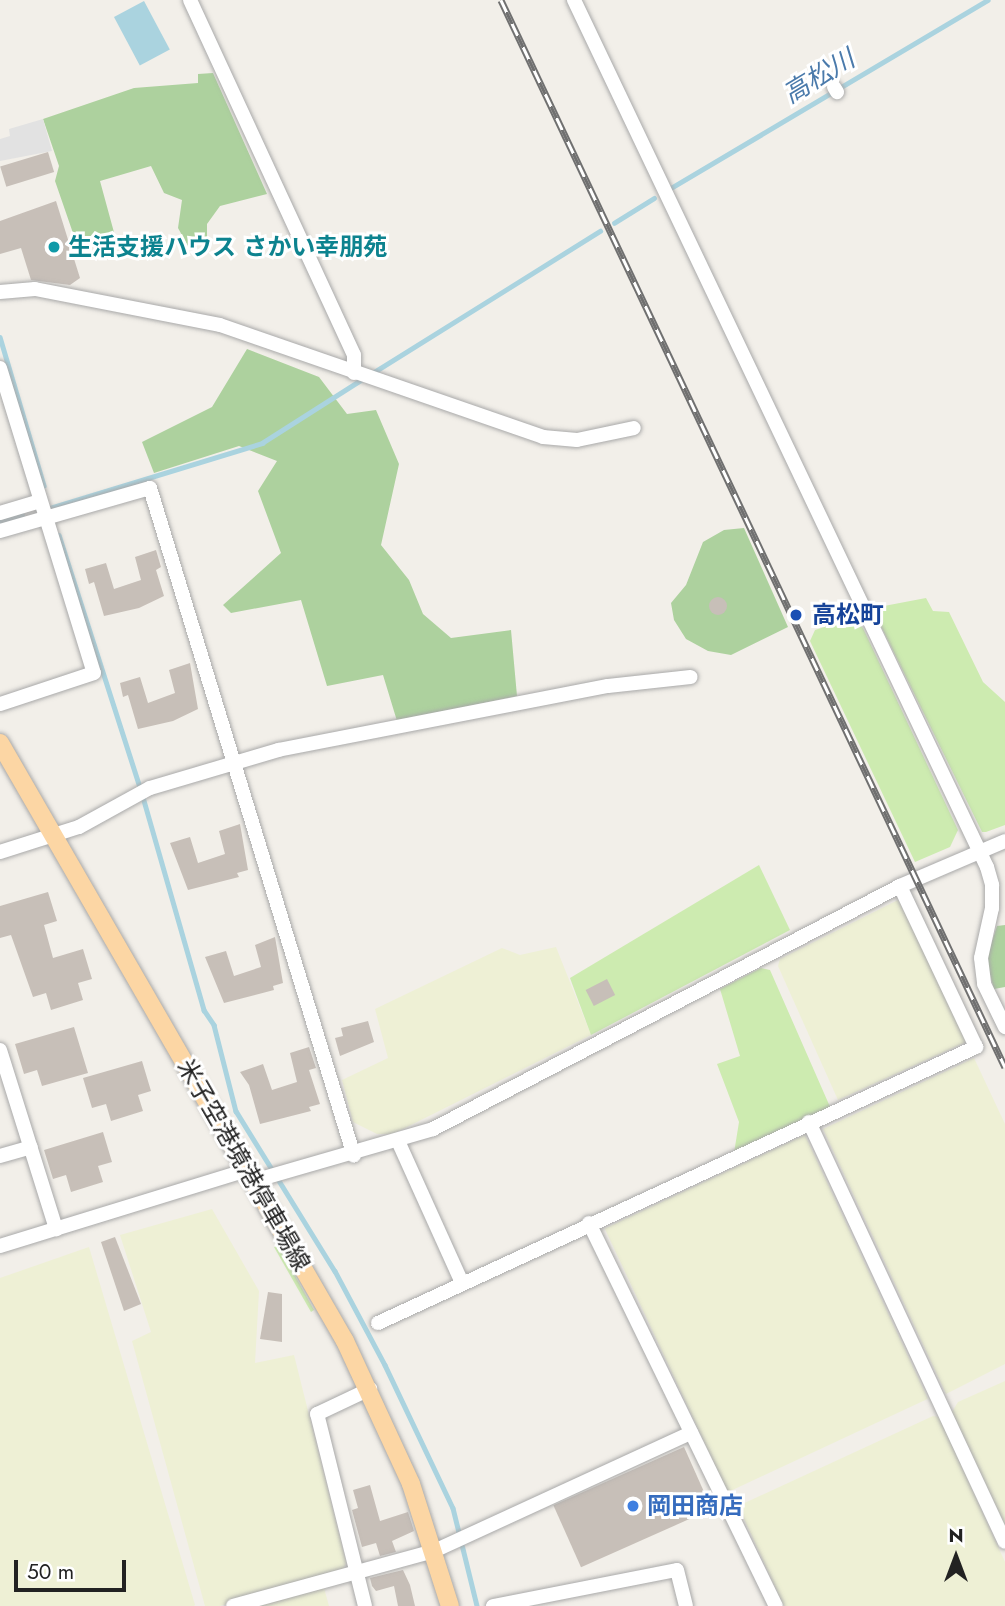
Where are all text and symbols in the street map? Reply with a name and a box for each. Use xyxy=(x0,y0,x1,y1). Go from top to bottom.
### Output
water label: 高松川 xyxy=(778,44,860,110)
place label: 生活支援ハウス さかい幸朋苑 xyxy=(68,233,387,261)
marker: 生活支援ハウス さかい幸朋苑 xyxy=(46,239,62,255)
place label: 高松町 xyxy=(812,601,884,629)
marker: 高松町 xyxy=(786,605,806,625)
street label: 米子空港境港停車場線 xyxy=(172,1054,316,1276)
place label: 岡田商店 xyxy=(647,1492,743,1520)
marker: 岡田商店 xyxy=(625,1498,641,1514)
north arrow xyxy=(921,1522,991,1592)
text: N xyxy=(948,1522,964,1549)
scale bar xyxy=(18,1546,130,1590)
text: 50 m xyxy=(27,1557,74,1587)

